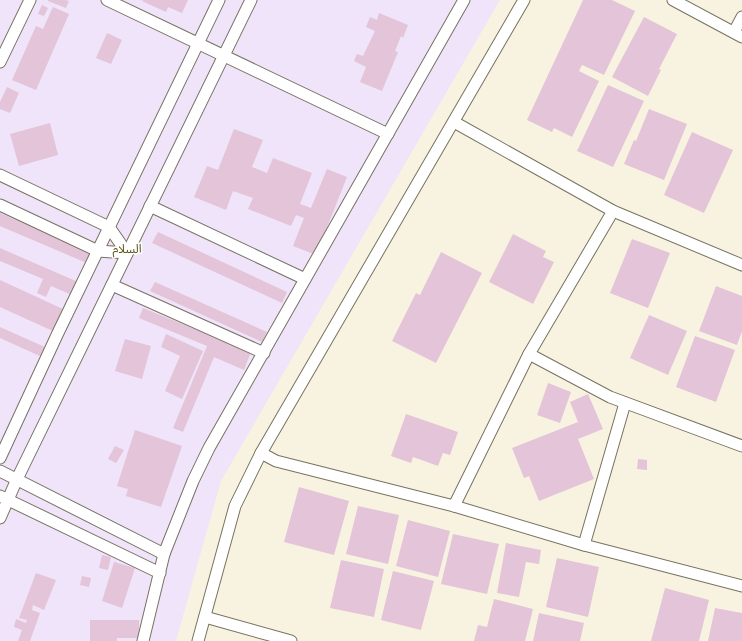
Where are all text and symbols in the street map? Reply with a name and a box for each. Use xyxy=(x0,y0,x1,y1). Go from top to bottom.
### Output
district label: السلام xyxy=(112,242,142,258)

